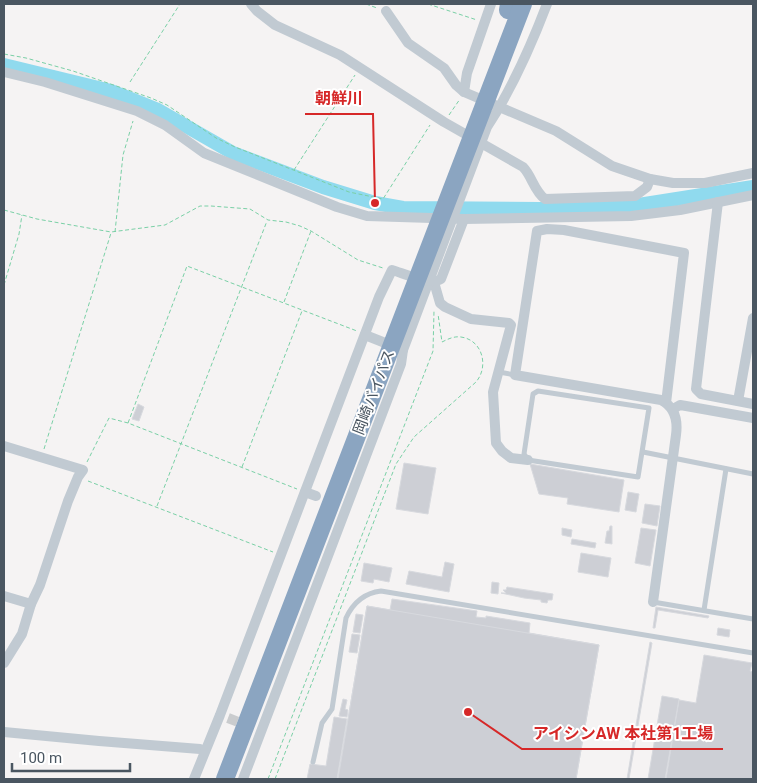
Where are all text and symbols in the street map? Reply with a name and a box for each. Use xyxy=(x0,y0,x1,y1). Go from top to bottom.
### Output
callout: 朝鮮川 xyxy=(305,83,373,114)
text: 朝鮮川 xyxy=(315,89,363,108)
street label: 岡崎バイパス xyxy=(350,347,398,437)
callout: アイシンAW 本社第1工場 xyxy=(522,718,723,749)
text: アイシンAW 本社第1工場 xyxy=(533,724,713,743)
scale bar xyxy=(12,740,130,772)
text: 100 m xyxy=(20,749,62,767)

